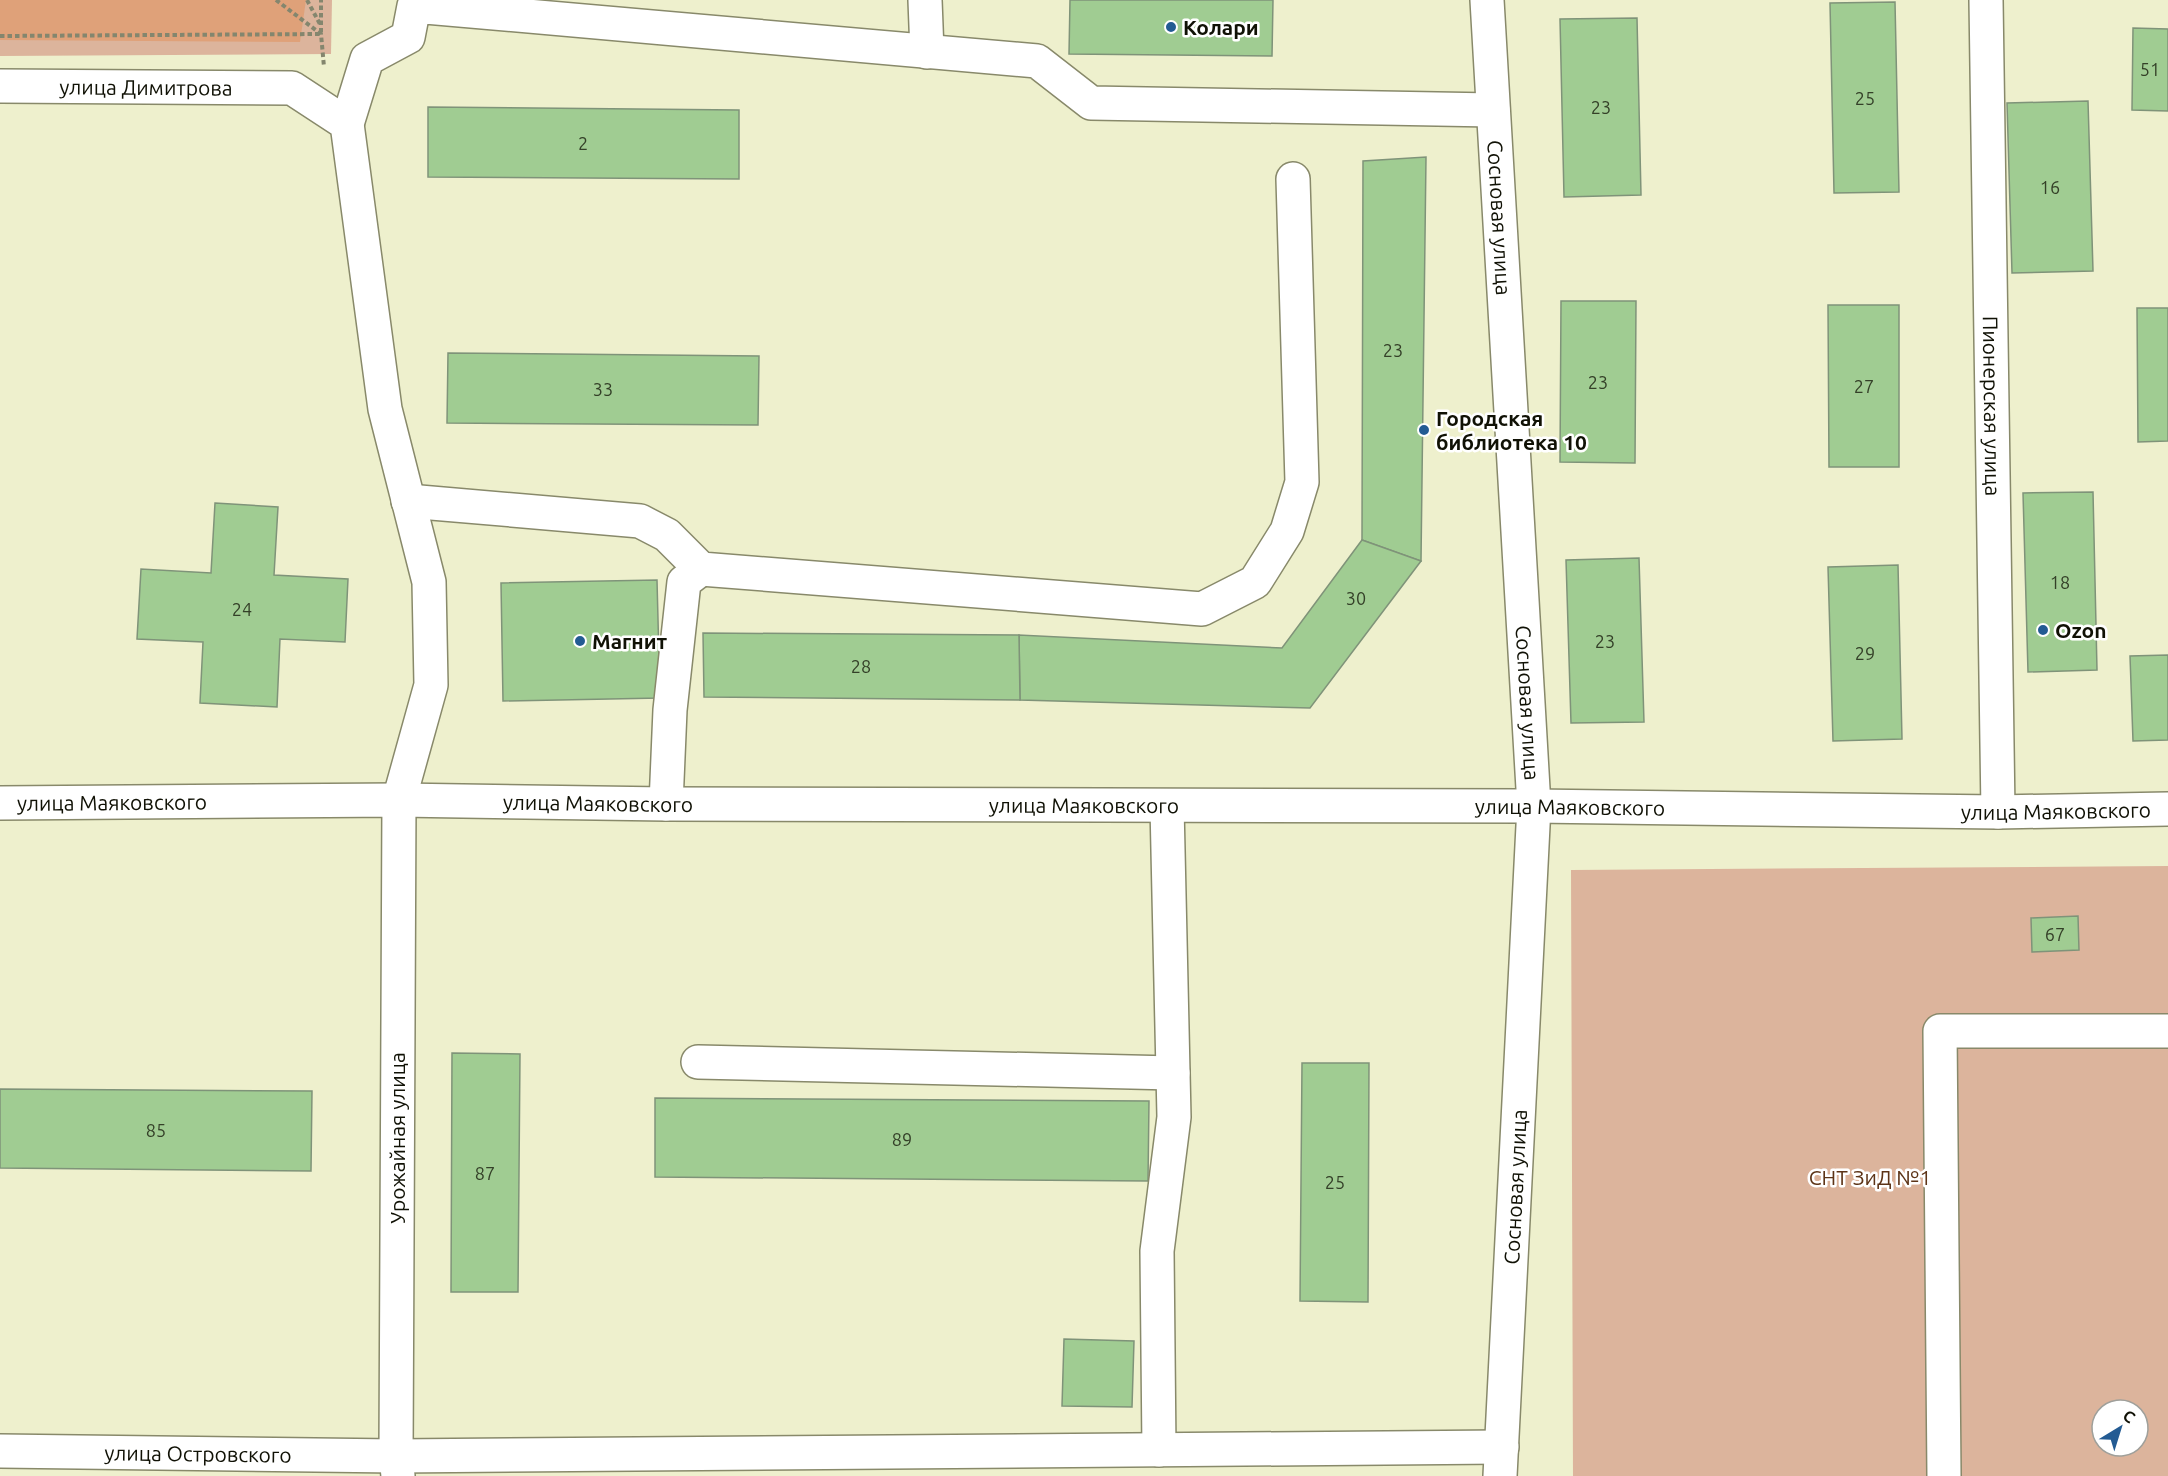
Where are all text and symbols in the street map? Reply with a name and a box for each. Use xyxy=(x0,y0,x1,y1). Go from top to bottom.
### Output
place label: Колари xyxy=(1183,15,1259,39)
marker: Колари xyxy=(1164,20,1178,34)
house number: 51 xyxy=(2140,59,2160,79)
street label: улица Димитрова xyxy=(59,74,233,100)
house number: 25 xyxy=(1855,88,1875,108)
house number: 23 xyxy=(1591,97,1611,117)
house number: 2 xyxy=(578,133,588,153)
street label: Сосновая улица xyxy=(1483,139,1516,296)
house number: 16 xyxy=(2040,177,2060,197)
street label: Пионерская улица xyxy=(1979,316,2005,496)
house number: 23 xyxy=(1383,340,1403,360)
house number: 23 xyxy=(1588,372,1608,392)
house number: 27 xyxy=(1854,376,1874,396)
house number: 33 xyxy=(593,379,613,399)
place label: Городская библиотека 10 xyxy=(1436,406,1587,454)
marker: Городская библиотека 10 xyxy=(1417,423,1431,437)
house number: 18 xyxy=(2050,572,2070,592)
house number: 30 xyxy=(1346,588,1366,608)
house number: 24 xyxy=(232,599,252,619)
place label: Ozon xyxy=(2055,618,2106,642)
marker: Ozon xyxy=(2036,623,2050,637)
street label: Сосновая улица xyxy=(1511,624,1544,781)
place label: Магнит xyxy=(592,629,668,653)
house number: 23 xyxy=(1595,631,1615,651)
marker: Магнит xyxy=(573,634,587,648)
house number: 29 xyxy=(1855,643,1875,663)
house number: 28 xyxy=(851,656,871,676)
street label: улица Маяковского xyxy=(17,789,207,815)
street label: улица Маяковского xyxy=(503,790,693,816)
street label: улица Маяковского xyxy=(989,793,1179,817)
street label: улица Маяковского xyxy=(1475,794,1665,820)
street label: улица Маяковского xyxy=(1961,797,2151,824)
house number: 67 xyxy=(2045,924,2065,944)
street label: Урожайная улица xyxy=(385,1052,409,1224)
street label: Сосновая улица xyxy=(1499,1109,1531,1265)
house number: 85 xyxy=(146,1120,166,1140)
house number: 89 xyxy=(892,1129,912,1149)
house number: 87 xyxy=(475,1163,495,1183)
park label: СНТ ЗиД №1 xyxy=(1809,1165,1931,1189)
house number: 25 xyxy=(1325,1172,1345,1192)
north arrow xyxy=(2090,1398,2150,1458)
text: С xyxy=(2120,1406,2139,1426)
street label: улица Островского xyxy=(104,1440,292,1467)

